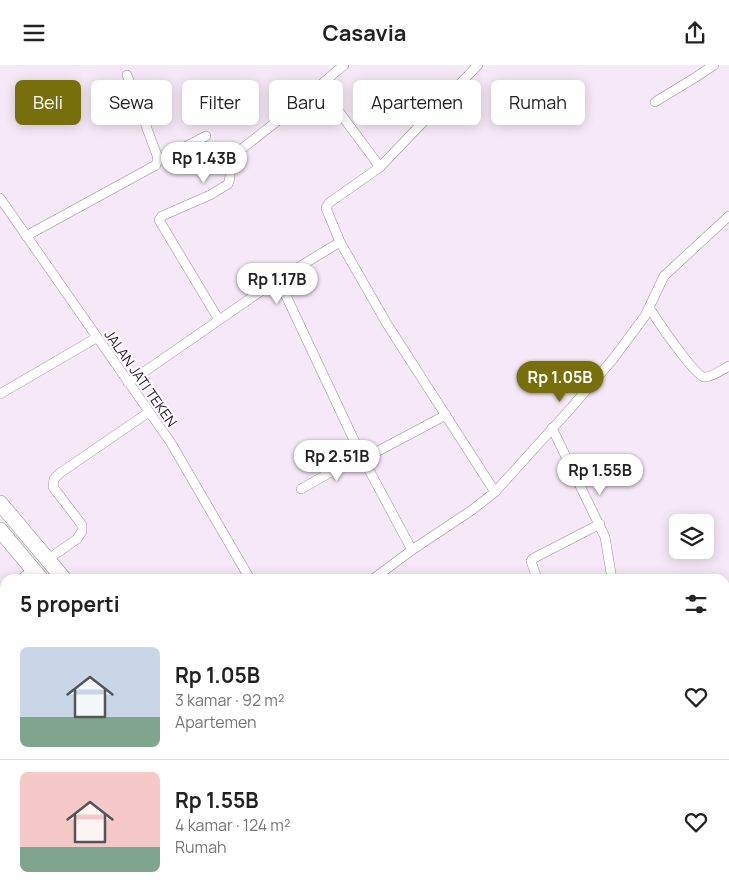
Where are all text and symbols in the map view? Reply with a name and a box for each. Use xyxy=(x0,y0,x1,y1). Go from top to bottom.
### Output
text: Casavia xyxy=(322,18,407,48)
icon: menu xyxy=(20,19,48,47)
icon: share xyxy=(681,19,709,47)
chip: Beli xyxy=(15,80,81,125)
chip: Sewa xyxy=(91,80,172,125)
chip: Filter xyxy=(182,80,259,125)
chip: Baru xyxy=(269,80,343,125)
chip: Apartemen xyxy=(353,80,481,125)
chip: Rumah xyxy=(491,80,585,125)
pin: Rp 1.43B xyxy=(152,141,256,184)
text: Rp 1.43B xyxy=(172,147,236,169)
pin: Rp 1.17B xyxy=(225,263,329,305)
text: Rp 1.17B xyxy=(248,268,306,290)
street label: JALAN JATI TEKEN xyxy=(100,326,182,430)
pin: Rp 1.05B xyxy=(508,361,612,403)
text: Rp 1.05B xyxy=(528,366,592,388)
pin: Rp 2.51B xyxy=(285,439,389,482)
text: Rp 2.51B xyxy=(305,445,369,467)
pin: Rp 1.55B xyxy=(548,453,652,496)
text: Rp 1.55B xyxy=(568,459,632,481)
map controls xyxy=(669,514,714,559)
button: layers xyxy=(669,514,714,559)
text: 5 properti xyxy=(20,590,120,618)
icon: filters xyxy=(682,590,710,618)
text: Rp 1.05B xyxy=(175,661,260,689)
icon: home xyxy=(60,667,120,727)
icon: heart xyxy=(682,683,710,711)
text: 3 kamar · 92 m² xyxy=(175,689,284,711)
text: Apartemen xyxy=(175,711,257,733)
text: Rp 1.55B xyxy=(175,786,259,814)
icon: home xyxy=(60,792,120,852)
icon: heart xyxy=(682,808,710,836)
text: 4 kamar · 124 m² xyxy=(175,814,290,836)
text: Rumah xyxy=(175,836,227,858)

